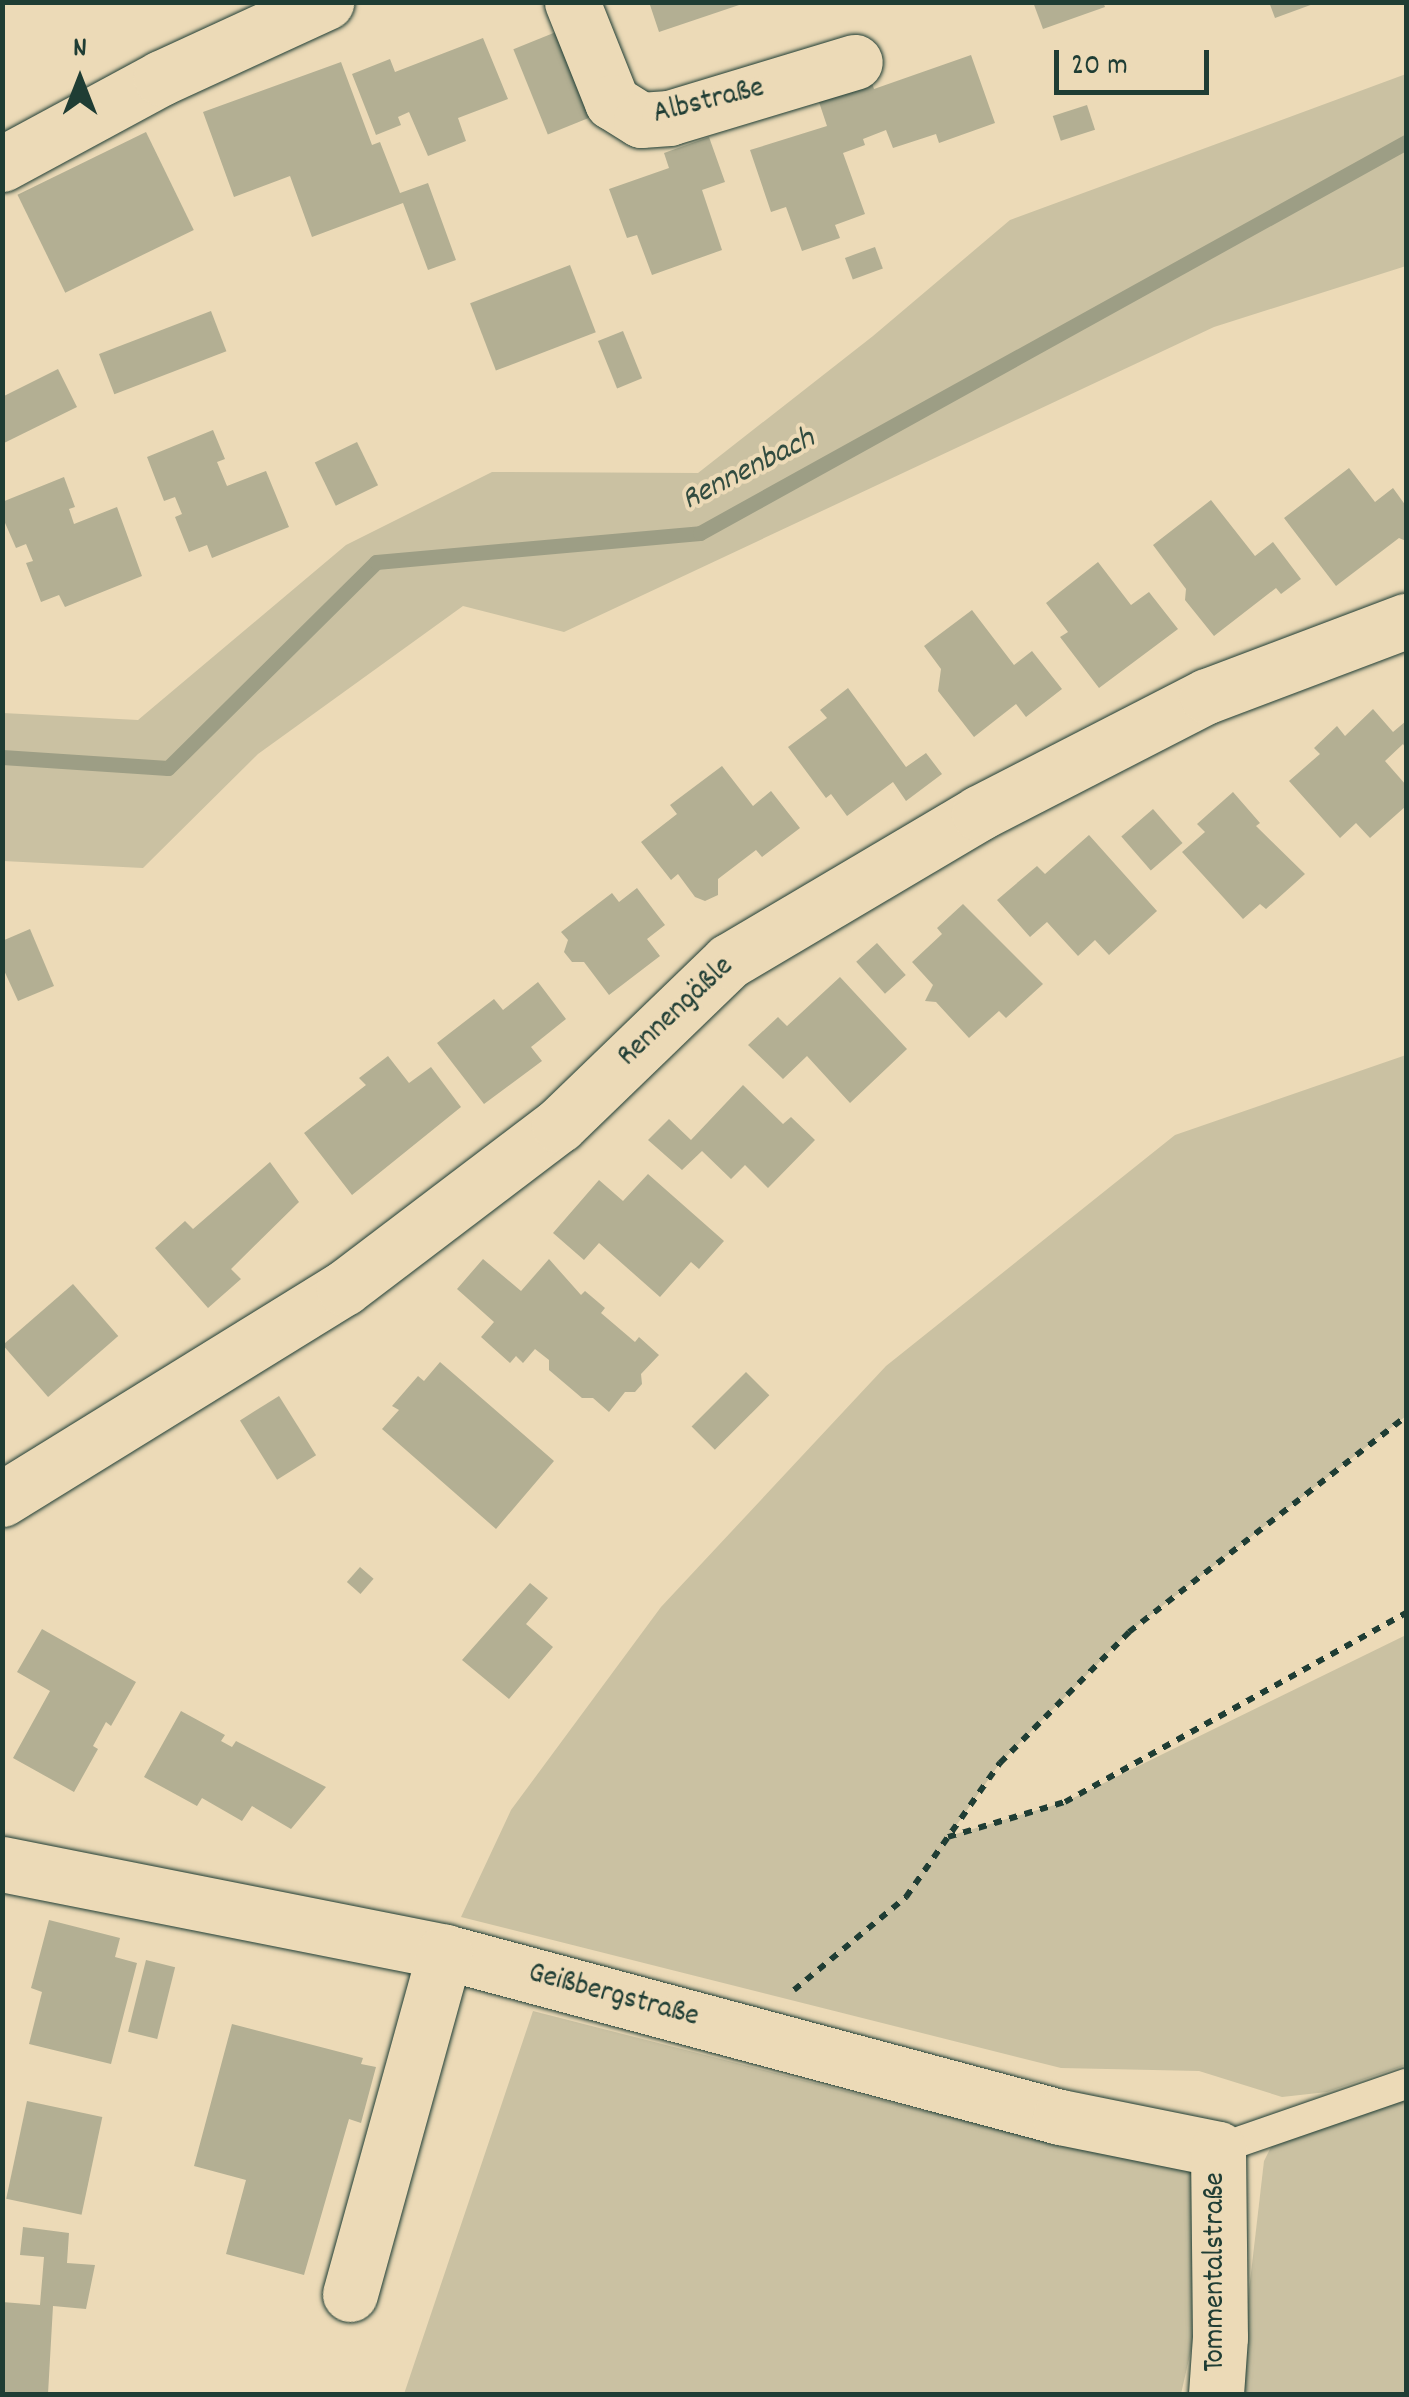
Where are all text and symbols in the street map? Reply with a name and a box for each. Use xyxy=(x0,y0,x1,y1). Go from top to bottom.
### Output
north arrow xyxy=(30,30,130,130)
text: N xyxy=(73,30,87,70)
scale bar xyxy=(1059,30,1214,92)
text: 20 m xyxy=(1071,46,1128,89)
street label: Albstraße xyxy=(650,72,768,134)
water label: Rennenbach xyxy=(676,421,822,521)
street label: Rennengäßle xyxy=(612,950,742,1076)
street label: Geißbergstraße xyxy=(524,1957,702,2037)
street label: Tommentalstraße xyxy=(1199,2172,1235,2372)

